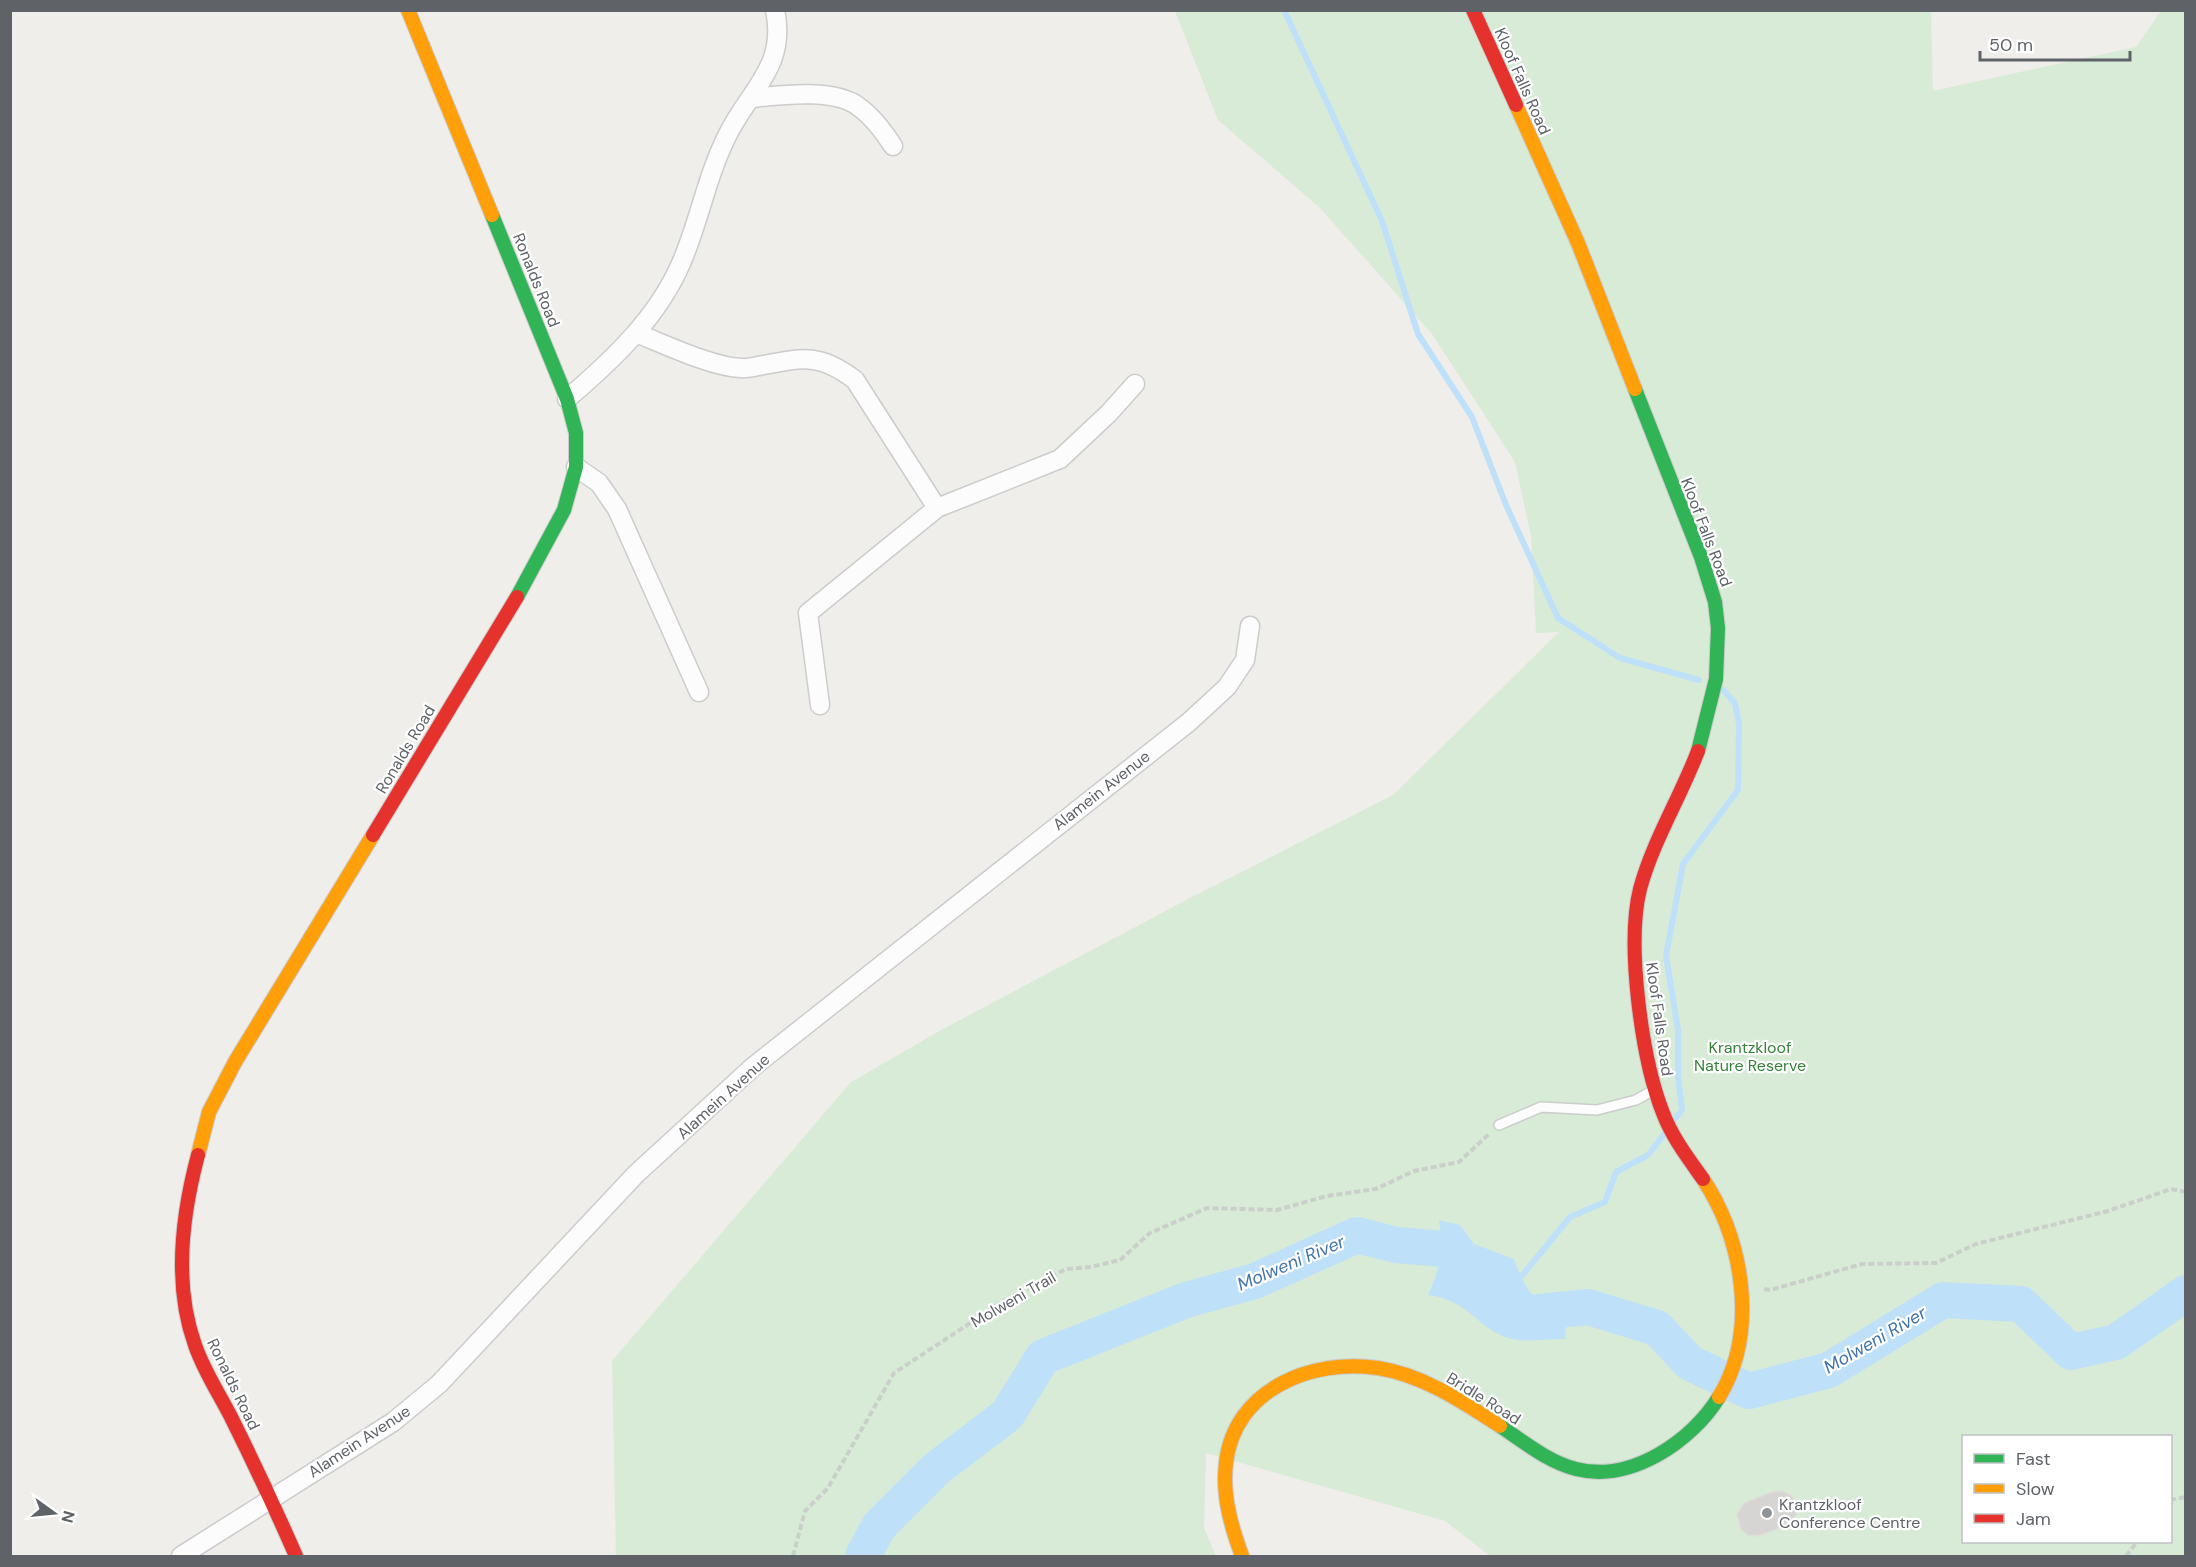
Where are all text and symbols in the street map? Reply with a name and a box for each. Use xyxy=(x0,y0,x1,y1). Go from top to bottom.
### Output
street label: Kloof Falls Road xyxy=(1490,24,1556,138)
scale bar xyxy=(1980,24,2130,62)
text: 50 m xyxy=(1989,33,2033,57)
street label: Ronalds Road xyxy=(508,230,565,330)
street label: Kloof Falls Road xyxy=(1676,475,1737,590)
street label: Ronalds Road xyxy=(371,701,440,797)
street label: Alamein Avenue xyxy=(1048,746,1154,835)
street label: Kloof Falls Road xyxy=(1641,961,1678,1077)
park label: Krantzkloof Nature Reserve xyxy=(1694,1037,1806,1076)
street label: Alamein Avenue xyxy=(673,1049,774,1144)
water label: Molweni River xyxy=(1233,1229,1350,1296)
street label: Molweni Trail xyxy=(967,1267,1060,1332)
water label: Molweni River xyxy=(1819,1300,1932,1379)
street label: Ronalds Road xyxy=(202,1335,265,1434)
street label: Bridle Road xyxy=(1443,1367,1525,1429)
street label: Alamein Avenue xyxy=(304,1401,414,1482)
legend xyxy=(1962,1435,2172,1543)
text: Fast xyxy=(2016,1447,2051,1471)
text: Slow xyxy=(2016,1477,2055,1501)
north arrow xyxy=(24,1483,84,1543)
place label: Krantzkloof Conference Centre xyxy=(1779,1494,1920,1533)
marker: Krantzkloof Conference Centre xyxy=(1760,1506,1774,1520)
text: Jam xyxy=(2016,1507,2051,1531)
text: N xyxy=(56,1508,80,1525)

